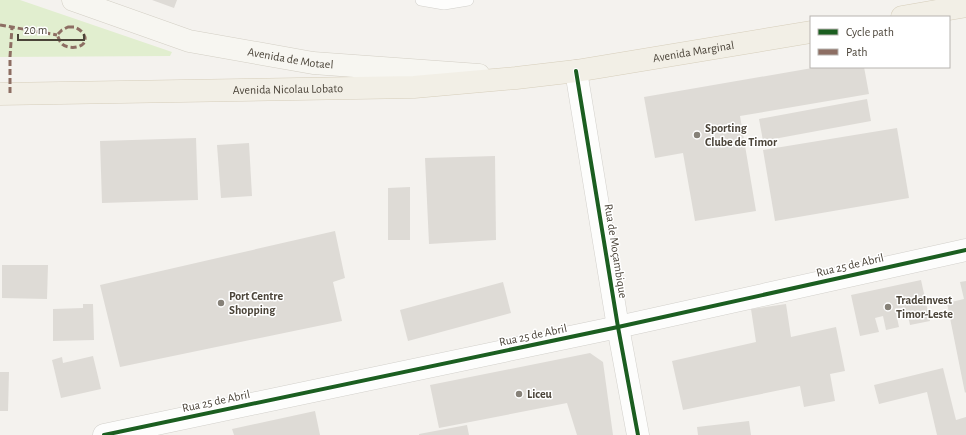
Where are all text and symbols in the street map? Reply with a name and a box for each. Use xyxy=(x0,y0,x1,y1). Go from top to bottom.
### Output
scale bar xyxy=(18,16,84,42)
legend xyxy=(810,16,950,68)
text: 20 m xyxy=(24,24,47,36)
text: Cycle path xyxy=(846,26,894,39)
street label: Avenida Marginal xyxy=(652,39,735,64)
street label: Avenida de Motael xyxy=(247,45,334,70)
text: Path xyxy=(846,46,868,58)
street label: Avenida Nicolau Lobato xyxy=(233,82,343,96)
place label: Sporting Clube de Timor xyxy=(705,122,778,148)
marker: Sporting Clube de Timor xyxy=(692,130,702,140)
street label: Rua de Moçambique xyxy=(603,203,629,299)
street label: Rua 25 de Abril xyxy=(815,251,885,279)
place label: Port Centre Shopping xyxy=(229,290,283,316)
place label: TradeInvest Timor-Leste xyxy=(896,294,953,320)
marker: Port Centre Shopping xyxy=(216,298,226,308)
marker: TradeInvest Timor-Leste xyxy=(883,302,893,312)
street label: Rua 25 de Abril xyxy=(498,322,568,348)
street label: Rua 25 de Abril xyxy=(181,388,251,414)
place label: Liceu xyxy=(527,388,553,400)
marker: Liceu xyxy=(514,389,524,399)

